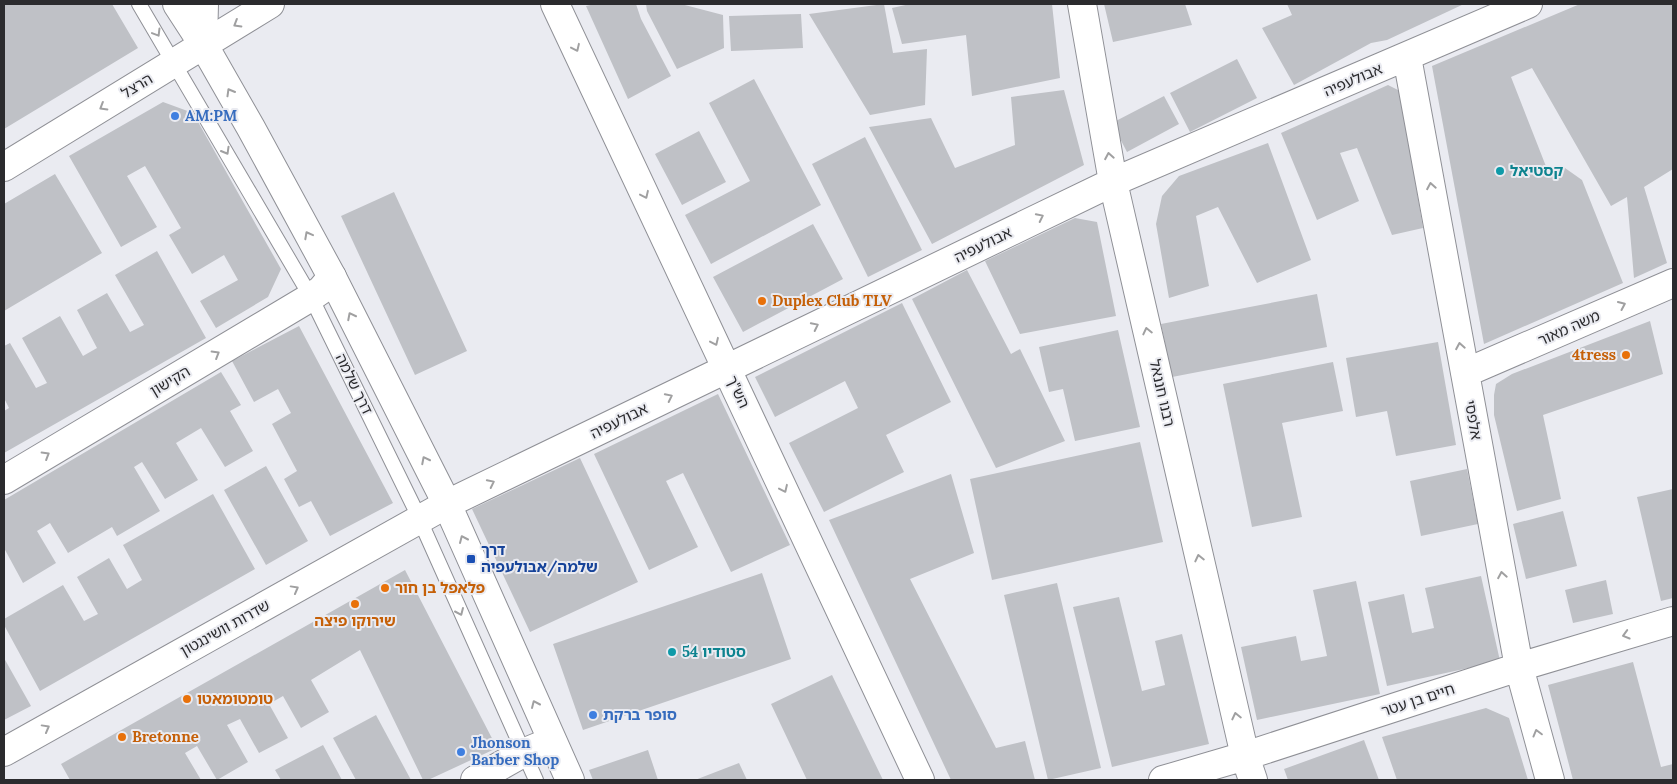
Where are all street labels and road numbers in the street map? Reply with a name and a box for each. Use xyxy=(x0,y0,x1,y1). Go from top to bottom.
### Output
street label: אבולעפיה xyxy=(1321,59,1385,100)
street label: הרצל xyxy=(118,69,156,102)
street label: אבולעפיה xyxy=(951,222,1015,267)
street label: משה מאור xyxy=(1535,305,1603,350)
street label: דרך שלמה xyxy=(332,350,377,417)
street label: רבנו חננאל xyxy=(1146,357,1179,428)
street label: הקישון xyxy=(146,361,193,400)
street label: הש"ך xyxy=(723,372,754,411)
street label: אבולעפיה xyxy=(587,398,651,443)
street label: אלפסי xyxy=(1461,399,1486,441)
street label: שדרות וושינגטון xyxy=(177,595,273,660)
street label: חיים בן עטר xyxy=(1379,679,1457,720)

